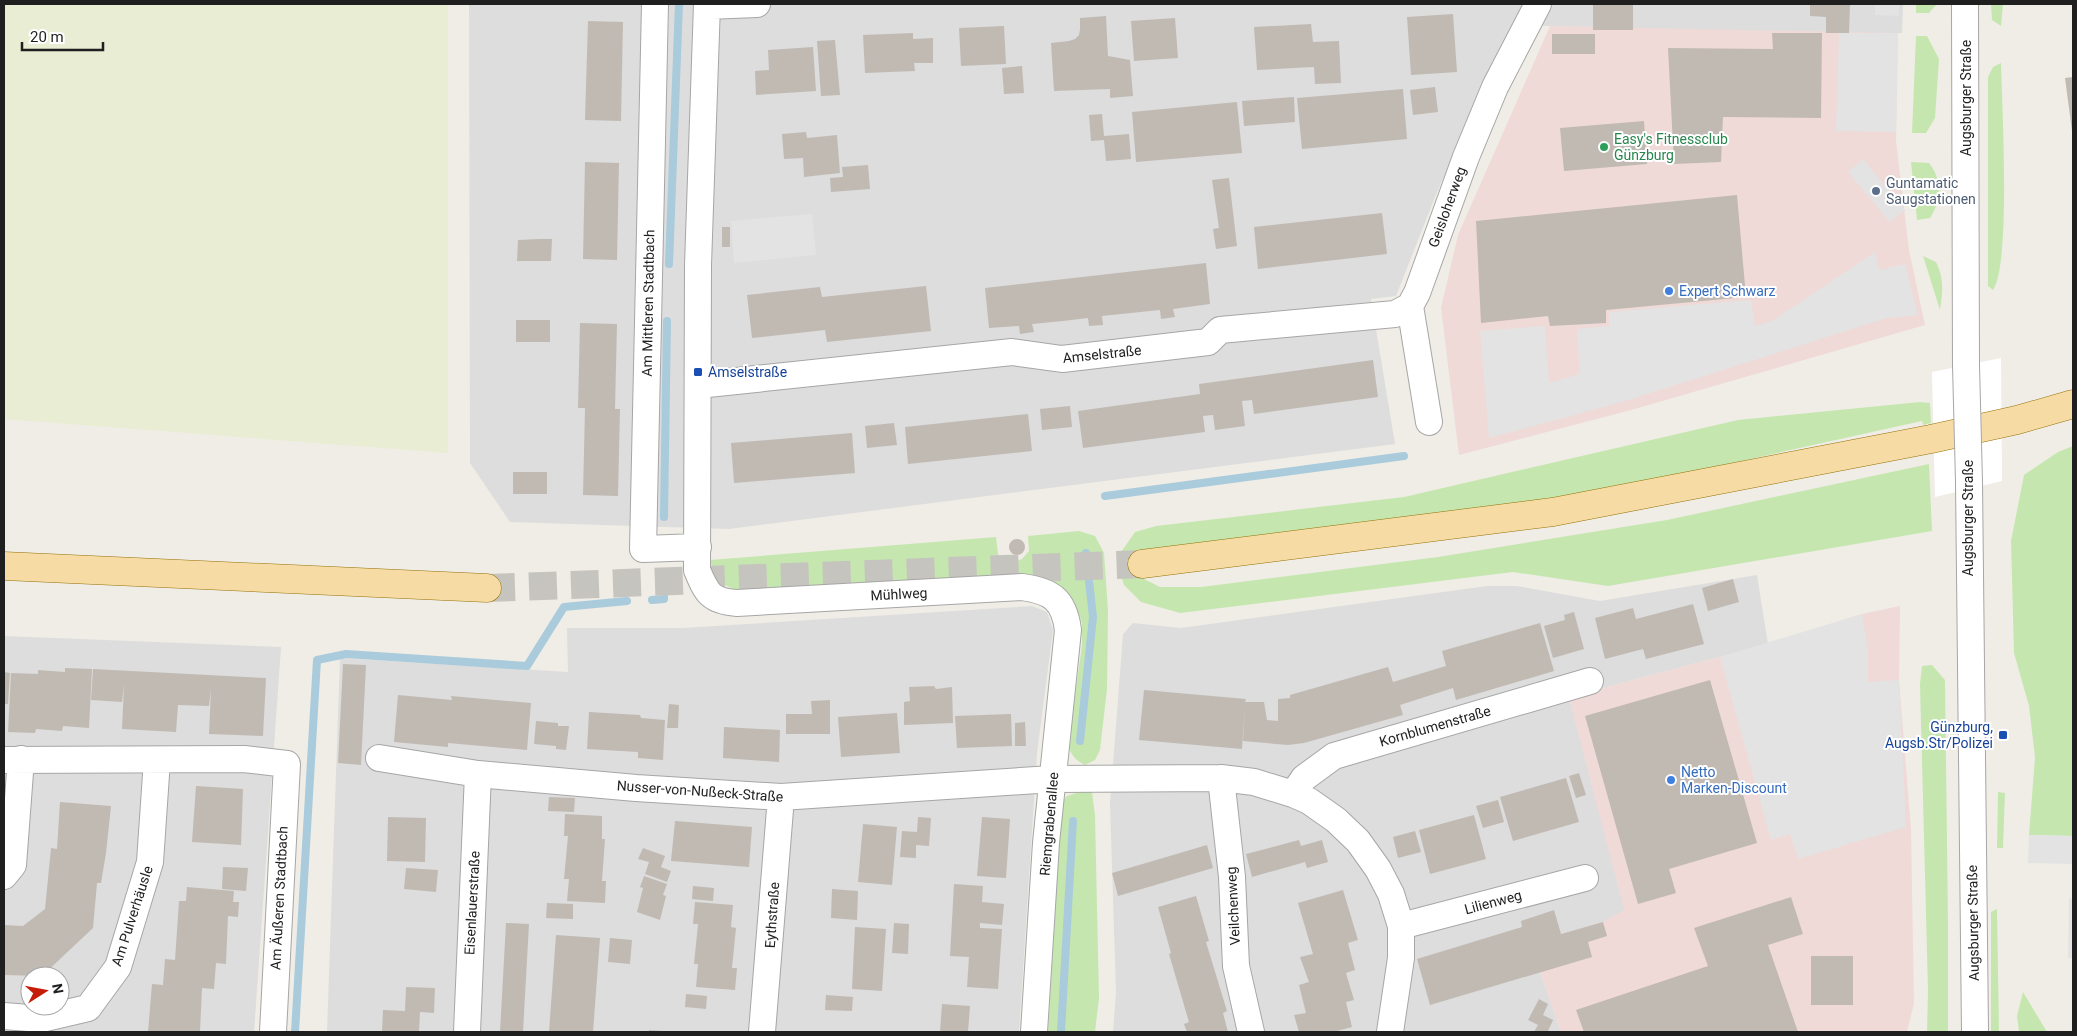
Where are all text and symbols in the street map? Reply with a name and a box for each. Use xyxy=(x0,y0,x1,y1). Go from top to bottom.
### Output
scale bar xyxy=(22,20,104,52)
text: 20 m xyxy=(30,28,64,46)
street label: Augsburger Straße xyxy=(1958,40,1974,156)
place label: Easy's Fitnessclub Günzburg xyxy=(1614,131,1728,163)
marker: Easy's Fitnessclub Günzburg xyxy=(1598,141,1610,153)
street label: Geisloherweg xyxy=(1425,164,1469,250)
place label: Guntamatic Saugstationen xyxy=(1886,175,1976,207)
marker: Guntamatic Saugstationen xyxy=(1870,185,1882,197)
street label: Am Mittleren Stadtbach xyxy=(639,229,657,377)
place label: Expert Schwarz xyxy=(1679,283,1776,299)
marker: Expert Schwarz xyxy=(1663,285,1675,297)
street label: Amselstraße xyxy=(1062,342,1142,366)
place label: Amselstraße xyxy=(708,364,787,380)
marker: Amselstraße xyxy=(692,366,704,378)
street label: Augsburger Straße xyxy=(1960,460,1976,576)
street label: Mühlweg xyxy=(870,585,928,603)
street label: Kornblumenstraße xyxy=(1377,702,1493,750)
place label: Günzburg, Augsb.Str/Polizei xyxy=(1885,719,1993,751)
marker: Günzburg, Augsb.Str/Polizei xyxy=(1997,729,2009,741)
place label: Netto Marken-Discount xyxy=(1681,764,1787,796)
street label: Riemgrabenallee xyxy=(1036,772,1062,876)
marker: Netto Marken-Discount xyxy=(1665,774,1677,786)
street label: Nusser-von-Nußeck-Straße xyxy=(616,777,784,805)
street label: Am Äußeren Stadtbach xyxy=(267,826,291,970)
street label: Eisenlauerstraße xyxy=(461,851,483,955)
street label: Am Pulverhäusle xyxy=(108,864,156,968)
street label: Augsburger Straße xyxy=(1964,865,1982,981)
street label: Veilchenweg xyxy=(1223,866,1243,946)
street label: Eythstraße xyxy=(762,881,782,949)
street label: Lilienweg xyxy=(1463,887,1523,917)
north arrow xyxy=(20,966,70,1016)
text: N xyxy=(49,982,67,995)

